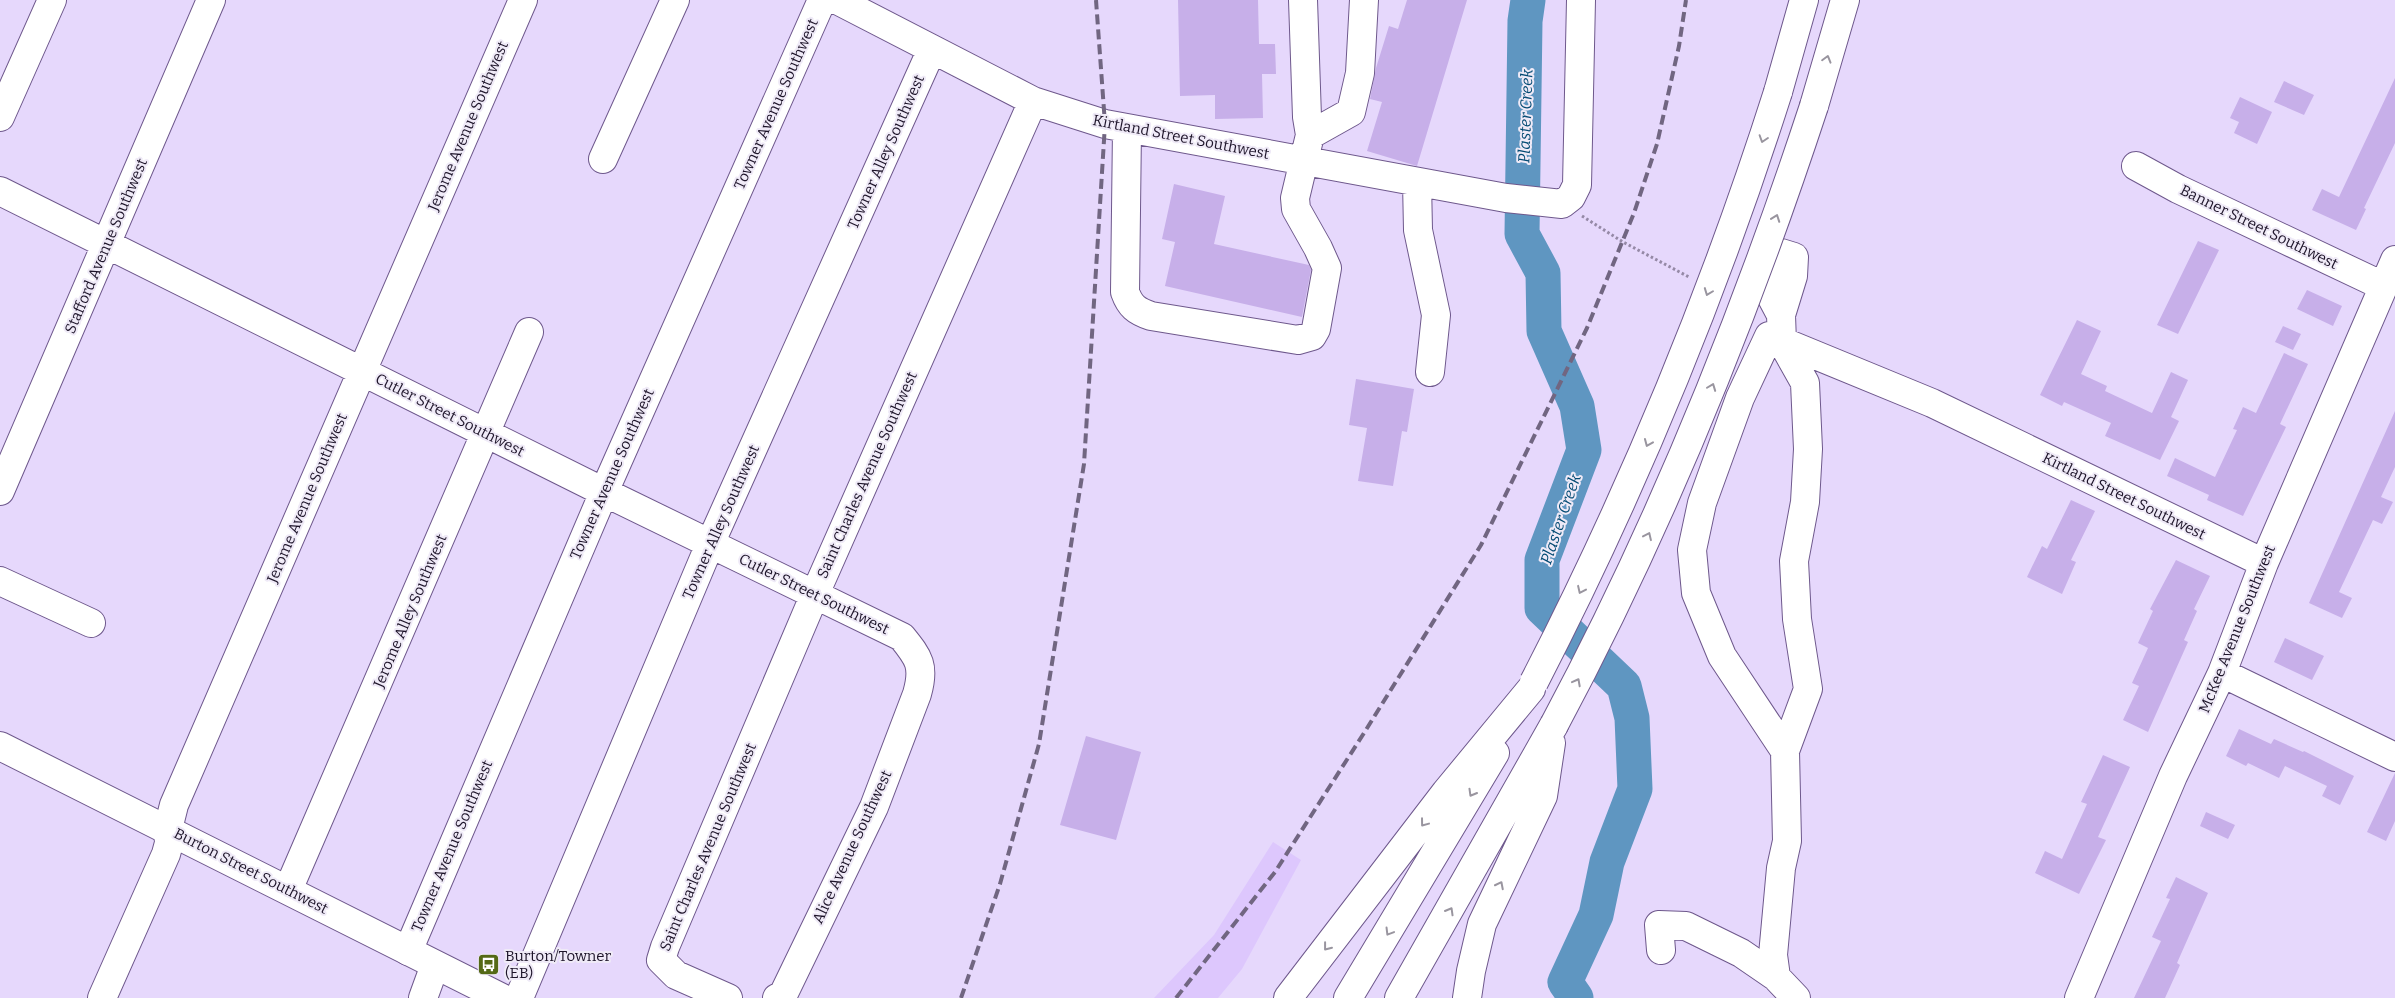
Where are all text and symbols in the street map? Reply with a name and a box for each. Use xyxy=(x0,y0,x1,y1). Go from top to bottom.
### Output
street label: Towner Avenue Southwest xyxy=(730,15,822,192)
street label: Jerome Avenue Southwest xyxy=(424,38,512,214)
one-way arrow xyxy=(1822,55,1832,64)
water label: Plaster Creek xyxy=(1514,68,1537,163)
street label: Towner Alley Southwest xyxy=(844,72,928,232)
street label: Kirtland Street Southwest xyxy=(1091,111,1271,163)
one-way arrow xyxy=(1758,134,1768,142)
street label: Stafford Avenue Southwest xyxy=(61,155,151,336)
street label: Banner Street Southwest xyxy=(2177,181,2341,273)
one-way arrow xyxy=(1770,215,1780,223)
one-way arrow xyxy=(1704,287,1714,295)
street label: Saint Charles Avenue Southwest xyxy=(813,368,921,581)
street label: Cutler Street Southwest xyxy=(372,370,528,461)
one-way arrow xyxy=(1706,383,1716,391)
street label: Towner Avenue Southwest xyxy=(566,385,658,562)
street label: Jerome Avenue Southwest xyxy=(263,410,351,586)
one-way arrow xyxy=(1644,438,1655,447)
street label: Towner Alley Southwest xyxy=(679,442,763,602)
street label: Kirtland Street Southwest xyxy=(2039,449,2209,544)
water label: Plaster Creek xyxy=(1536,471,1585,567)
street label: Jerome Alley Southwest xyxy=(369,531,451,691)
one-way arrow xyxy=(1642,532,1652,541)
street label: McKee Avenue Southwest xyxy=(2195,542,2279,716)
street label: Cutler Street Southwest xyxy=(736,550,893,638)
one-way arrow xyxy=(1576,585,1587,594)
one-way arrow xyxy=(1571,678,1581,687)
street label: Saint Charles Avenue Southwest xyxy=(656,740,760,954)
street label: Towner Avenue Southwest xyxy=(408,757,497,935)
street label: Alice Avenue Southwest xyxy=(809,767,896,927)
one-way arrow xyxy=(1469,787,1479,796)
one-way arrow xyxy=(1421,817,1430,827)
street label: Burton Street Southwest xyxy=(171,824,332,918)
one-way arrow xyxy=(1494,881,1504,890)
one-way arrow xyxy=(1444,907,1454,916)
one-way arrow xyxy=(1385,926,1395,935)
one-way arrow xyxy=(1324,942,1333,951)
place label: Burton/Towner (EB) xyxy=(505,947,612,982)
bus stop icon: Burton/Towner (EB) xyxy=(477,953,501,977)

